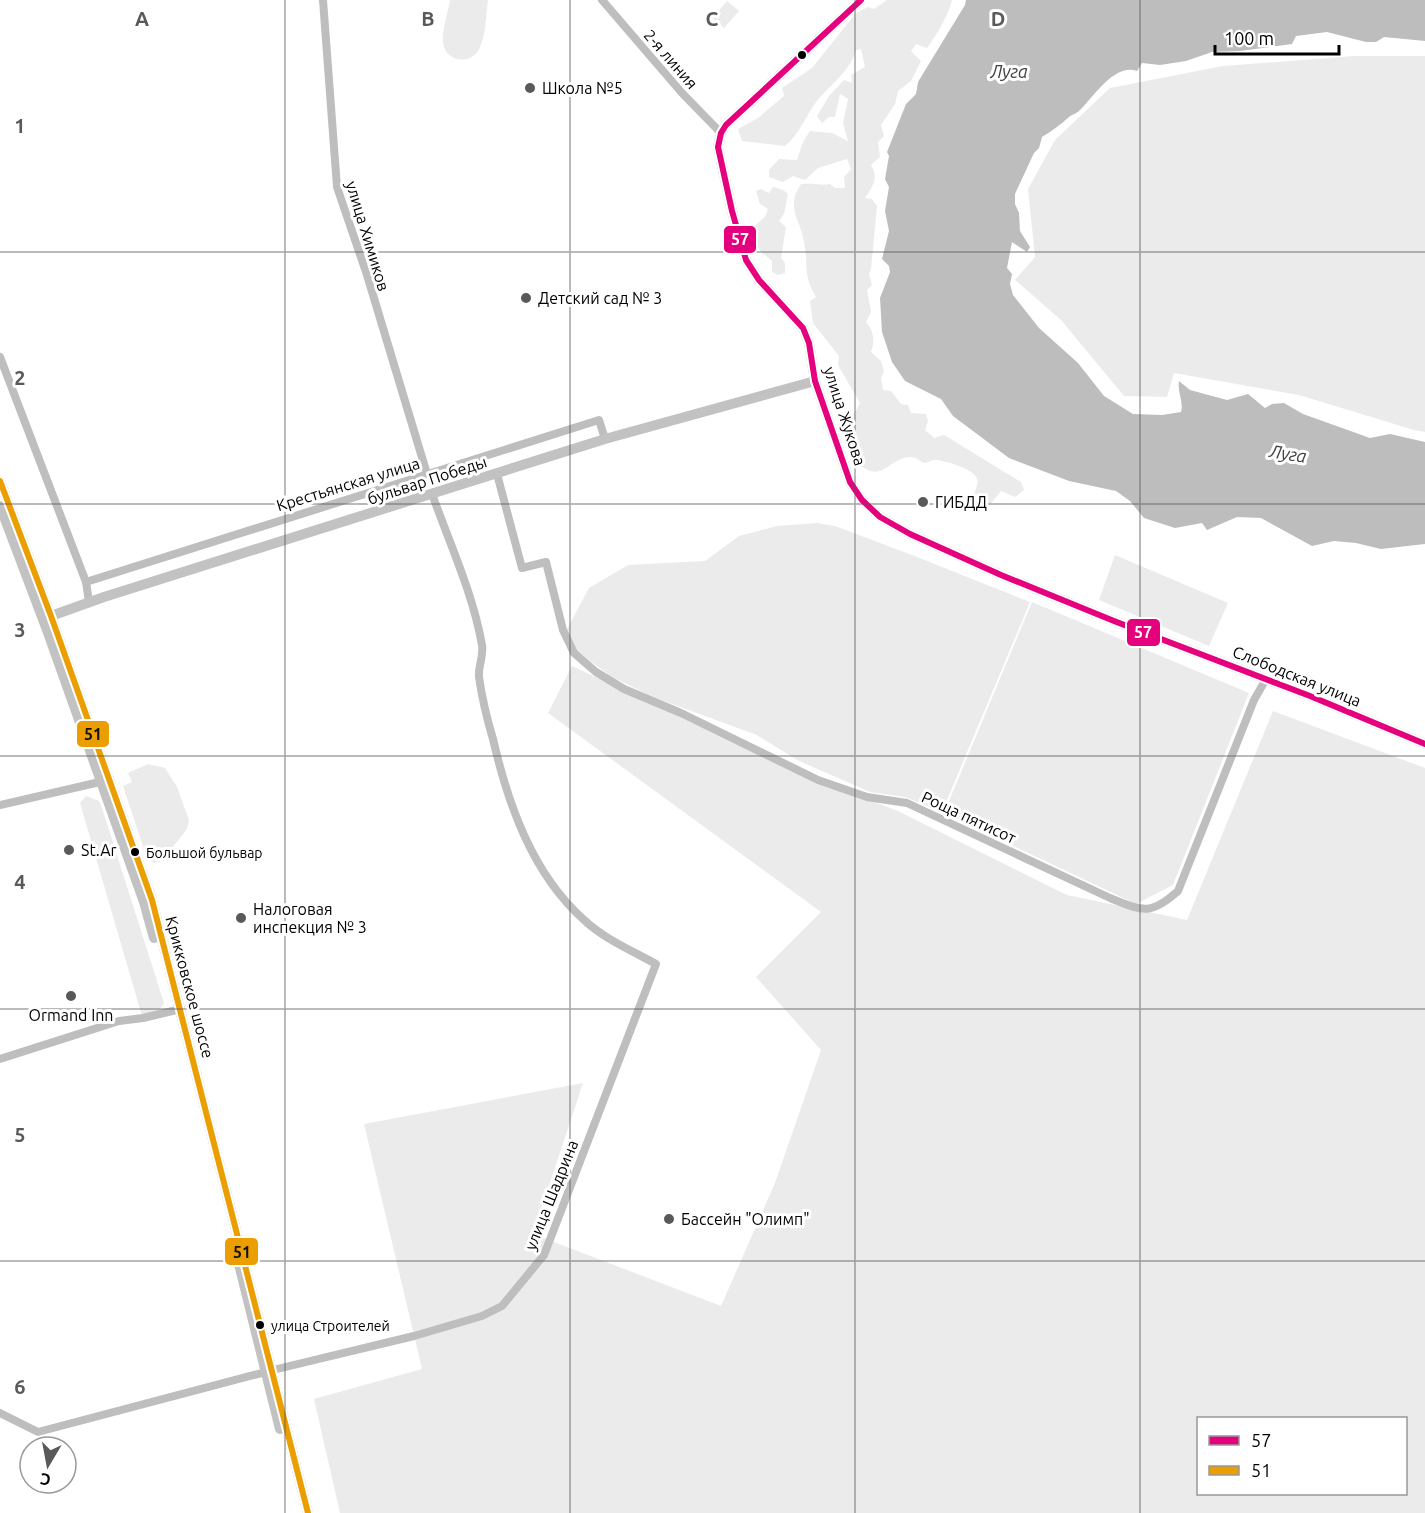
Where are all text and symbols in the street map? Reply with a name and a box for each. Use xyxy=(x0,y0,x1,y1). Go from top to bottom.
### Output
text: A xyxy=(135,7,149,30)
text: B xyxy=(421,7,435,30)
text: C xyxy=(706,7,719,30)
text: D xyxy=(991,7,1005,30)
scale bar xyxy=(1215,18,1340,56)
street label: 2-я линия xyxy=(641,26,701,92)
text: 100 m xyxy=(1224,28,1274,48)
unlabelled marker xyxy=(796,49,808,61)
water label: Луга xyxy=(989,61,1028,81)
place label: Школа №5 xyxy=(542,79,623,97)
marker: Школа №5 xyxy=(523,81,537,95)
text: 1 xyxy=(14,114,26,137)
street label: улица Химиков xyxy=(343,179,393,293)
line badge: 57 xyxy=(723,225,757,254)
text: 57 xyxy=(731,230,749,248)
place label: Детский сад № 3 xyxy=(538,289,662,307)
marker: Детский сад № 3 xyxy=(519,291,533,305)
street label: улица Жукова xyxy=(821,364,869,468)
text: 2 xyxy=(14,366,26,389)
water label: Луга xyxy=(1267,440,1308,466)
street label: бульвар Победы xyxy=(365,452,489,508)
street label: Крестьянская улица xyxy=(274,454,422,514)
place label: ГИБДД xyxy=(935,493,987,511)
marker: ГИБДД xyxy=(916,495,930,509)
text: 3 xyxy=(14,618,26,641)
line badge: 57 xyxy=(1126,618,1161,647)
text: 57 xyxy=(1134,623,1152,641)
street label: Слободская улица xyxy=(1230,642,1364,710)
line badge: 51 xyxy=(76,720,110,748)
text: 51 xyxy=(84,725,102,743)
street label: Роща пятисот xyxy=(919,787,1019,847)
place label: St.Ar xyxy=(81,841,117,859)
marker: St.Ar xyxy=(62,843,76,857)
place label: Большой бульвар xyxy=(146,845,263,861)
marker: Большой бульвар xyxy=(129,846,141,858)
text: 4 xyxy=(14,870,26,893)
place label: Налоговая инспекция № 3 xyxy=(253,900,367,936)
marker: Налоговая инспекция № 3 xyxy=(234,911,248,925)
street label: Крикковское шоссе xyxy=(162,914,218,1060)
marker: Ormand Inn xyxy=(64,989,78,1003)
place label: Ormand Inn xyxy=(28,1006,114,1024)
text: 5 xyxy=(14,1123,26,1146)
street label: улица Шадрина xyxy=(521,1137,581,1253)
place label: Бассейн "Олимп" xyxy=(681,1210,810,1228)
marker: Бассейн "Олимп" xyxy=(662,1212,676,1226)
line badge: 51 xyxy=(224,1237,259,1266)
text: 51 xyxy=(233,1243,251,1261)
place label: улица Строителей xyxy=(271,1318,390,1334)
marker: улица Строителей xyxy=(254,1319,266,1331)
text: 6 xyxy=(14,1375,26,1398)
legend xyxy=(1197,1417,1407,1495)
text: 57 xyxy=(1251,1430,1271,1450)
north arrow xyxy=(18,1435,78,1495)
text: 51 xyxy=(1251,1460,1271,1480)
text: С xyxy=(39,1470,52,1490)

